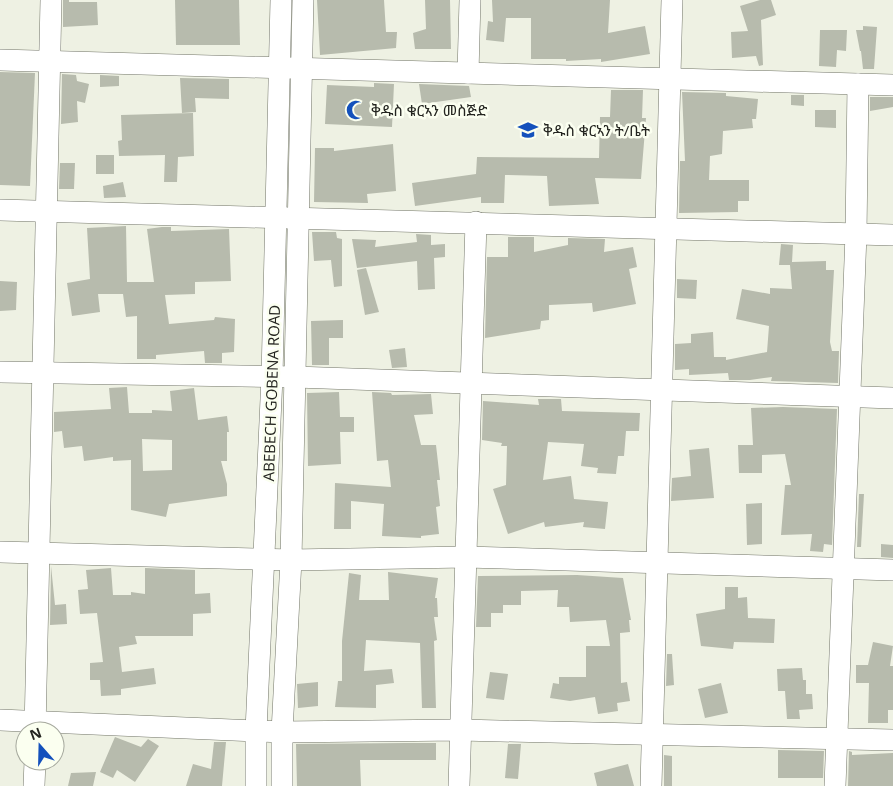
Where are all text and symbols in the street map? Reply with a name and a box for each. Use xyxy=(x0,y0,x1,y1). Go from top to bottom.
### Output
mosque icon: ቅዱስ ቁርኣን መስጅድ xyxy=(345,99,367,121)
place label: ቅዱስ ቁርኣን መስጅድ xyxy=(371,100,488,120)
school or university icon: ቅዱስ ቁርኣን ት/ቤት xyxy=(517,119,539,141)
place label: ቅዱስ ቁርኣን ት/ቤት xyxy=(543,120,650,140)
street label: ABEBECH GOBENA ROAD xyxy=(258,304,284,482)
north arrow xyxy=(15,721,65,771)
text: N xyxy=(27,722,44,744)

